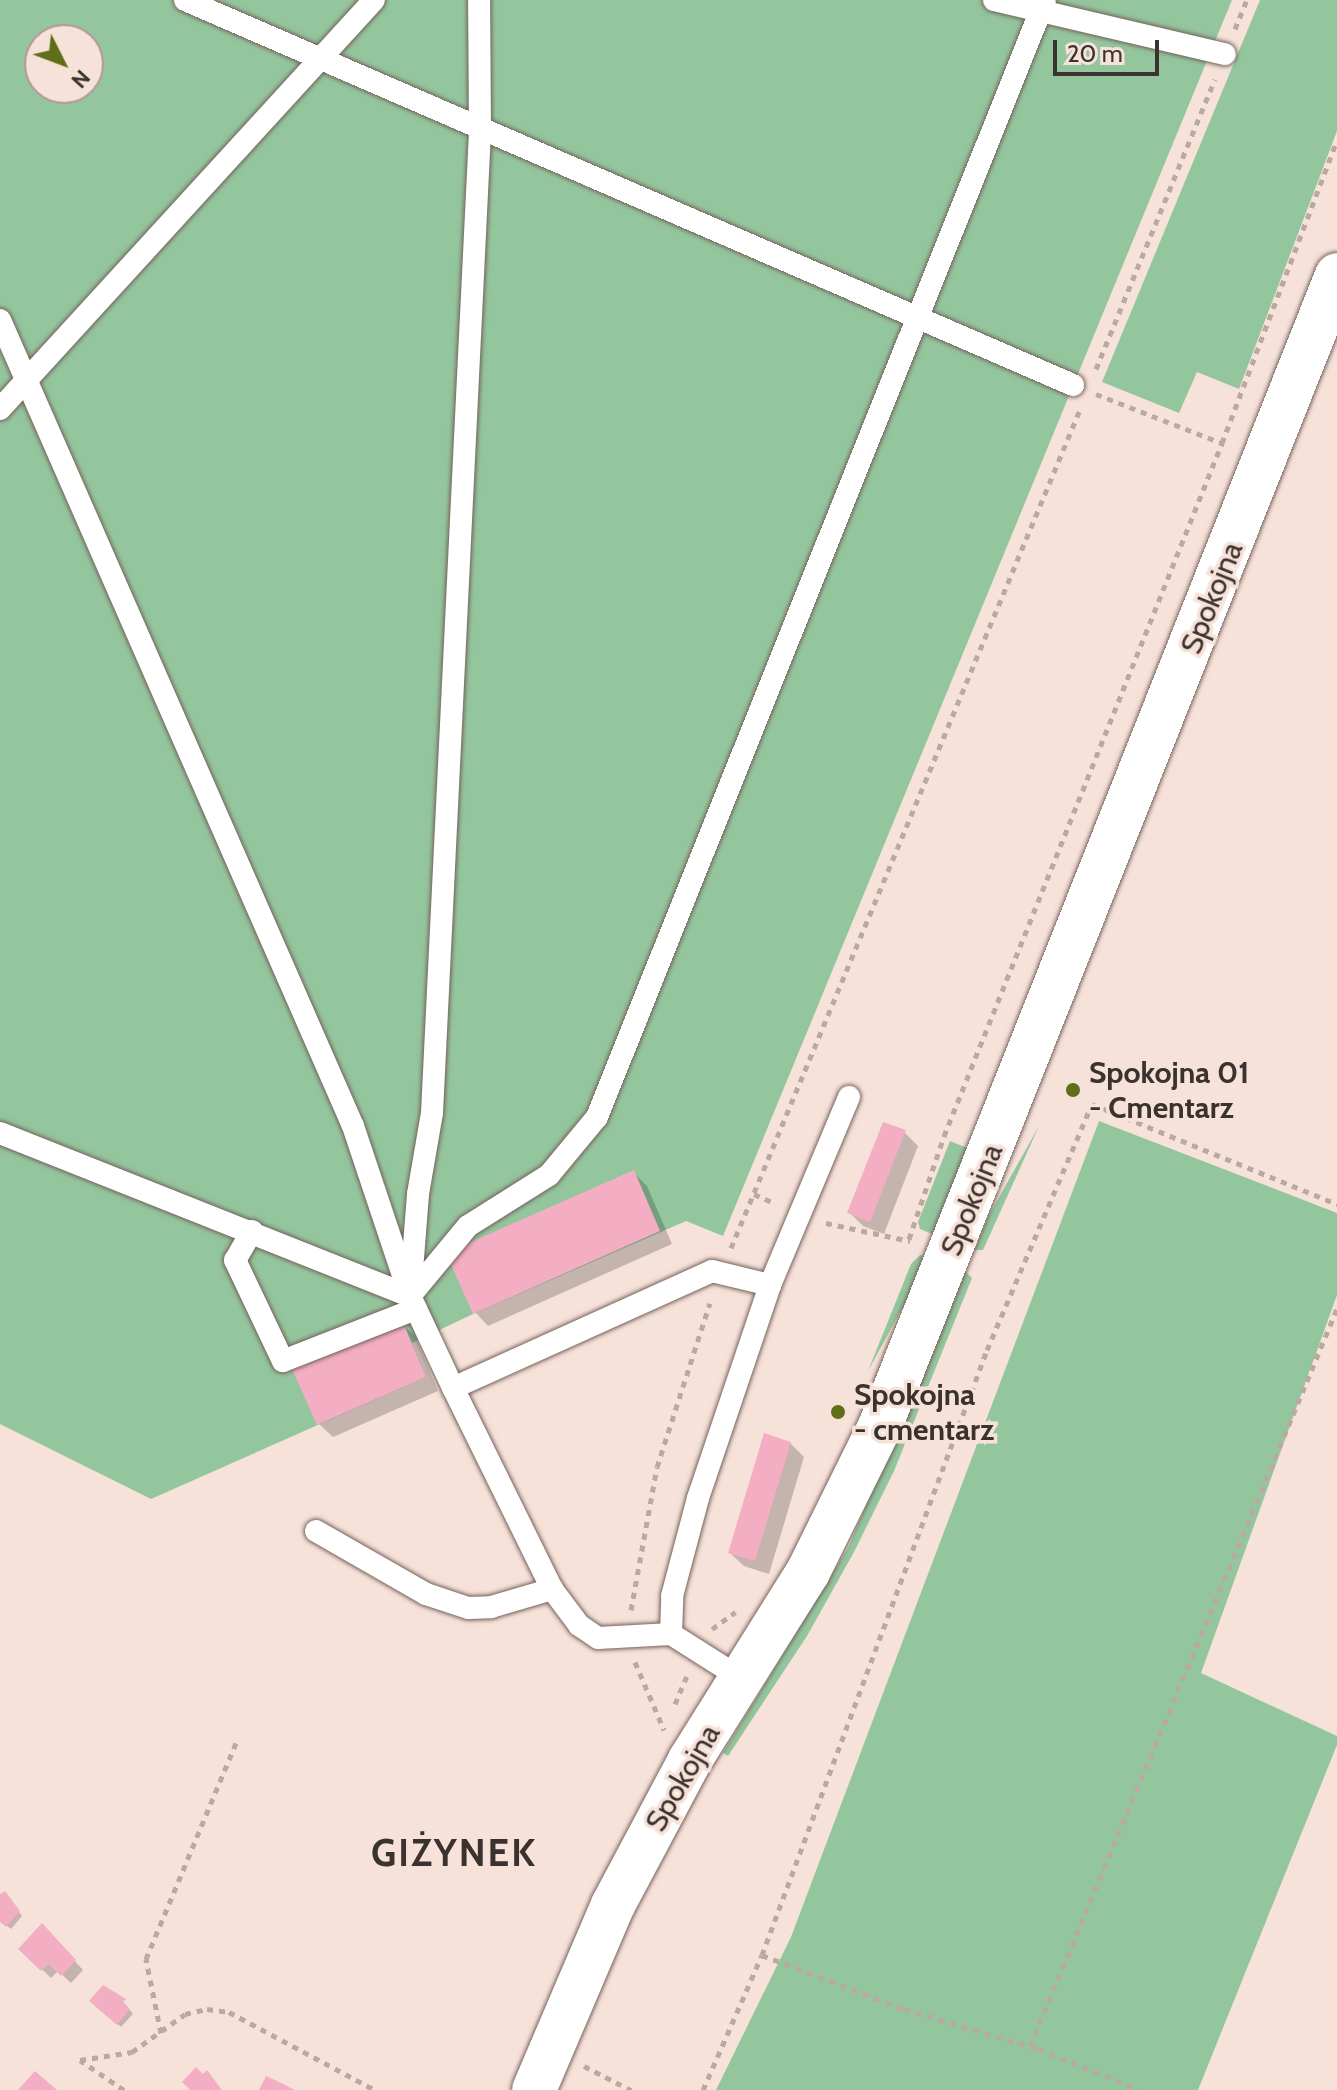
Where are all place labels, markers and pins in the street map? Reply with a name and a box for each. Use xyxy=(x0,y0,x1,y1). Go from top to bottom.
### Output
place label: Spokojna 01 - Cmentarz xyxy=(1089,1055,1249,1126)
marker: Spokojna 01 - Cmentarz xyxy=(1064,1081,1082,1099)
place label: Spokojna - cmentarz xyxy=(854,1377,994,1448)
marker: Spokojna - cmentarz xyxy=(829,1403,847,1421)

